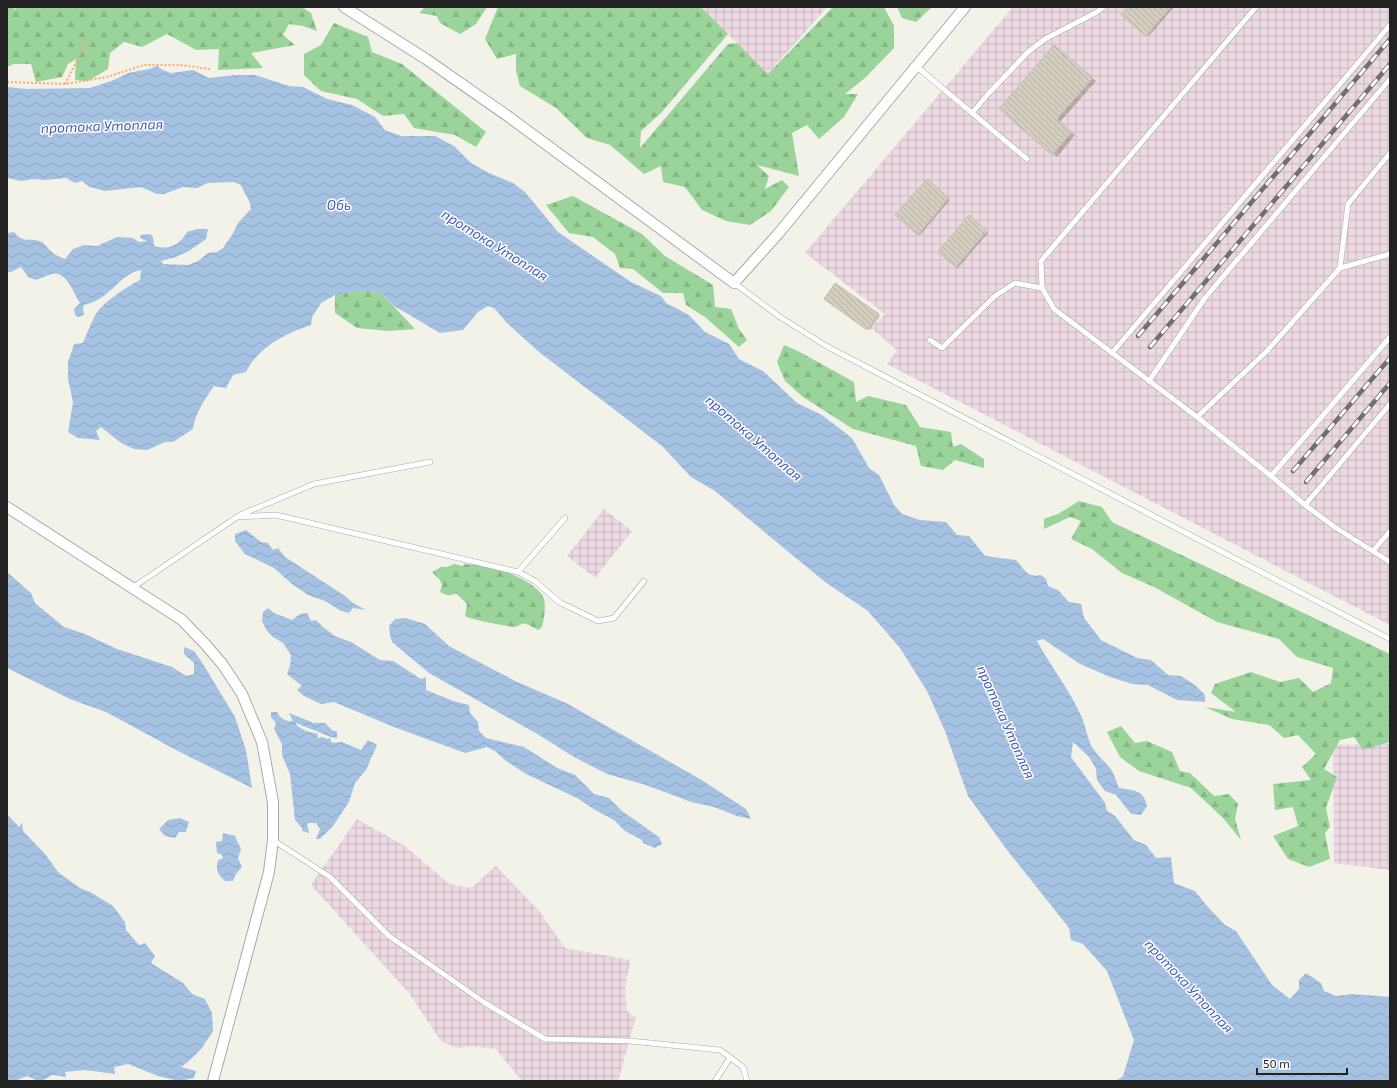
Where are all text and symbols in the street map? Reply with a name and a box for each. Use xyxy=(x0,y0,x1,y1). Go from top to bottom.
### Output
water label: протока Утоплая xyxy=(41,115,163,136)
water label: Обь xyxy=(327,196,351,213)
water label: протока Утоплая xyxy=(439,205,552,284)
water label: протока Утоплая xyxy=(703,391,806,484)
water label: протока Утоплая xyxy=(974,663,1039,781)
water label: протока Утоплая xyxy=(1141,935,1237,1036)
scale bar xyxy=(1257,1050,1347,1076)
text: 50 m xyxy=(1263,1056,1290,1070)

